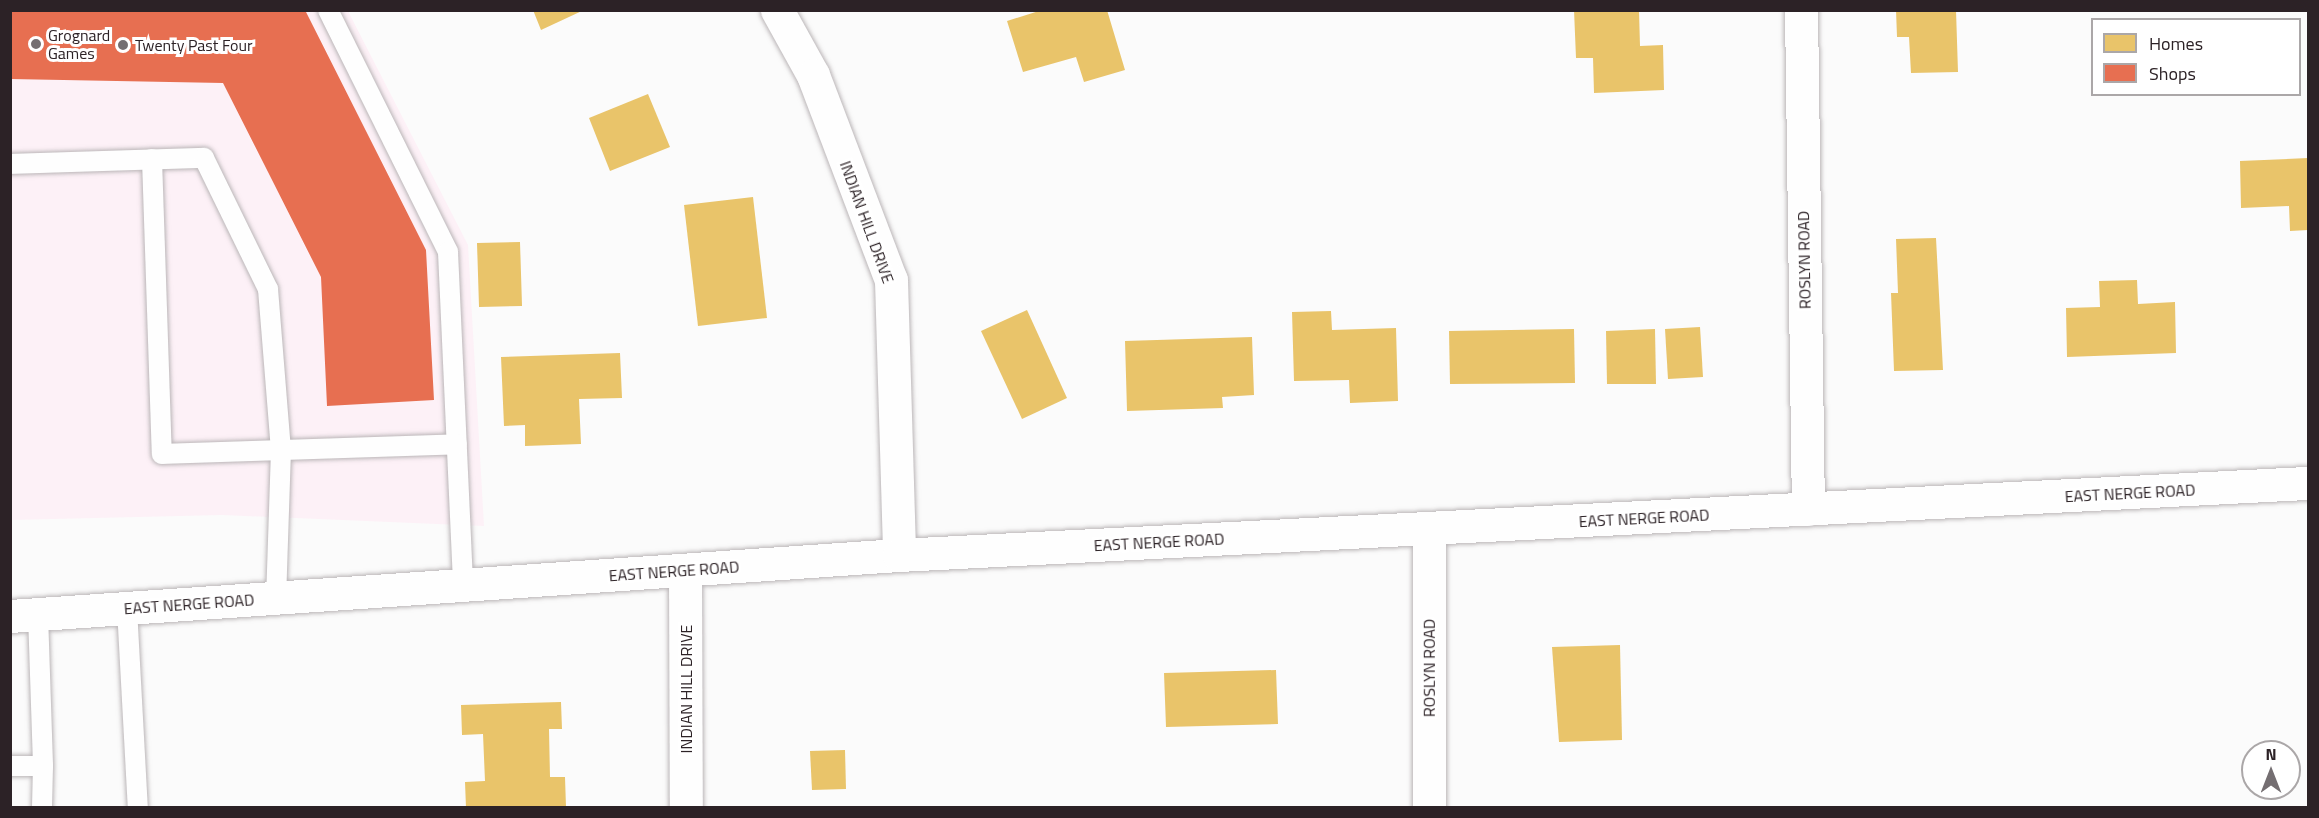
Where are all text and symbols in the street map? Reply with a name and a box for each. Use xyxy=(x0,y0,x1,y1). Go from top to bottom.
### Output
legend xyxy=(2091,18,2301,96)
place label: Grognard Games xyxy=(48,25,110,63)
text: Homes xyxy=(2149,30,2203,57)
place label: Twenty Past Four xyxy=(135,35,253,55)
marker: Grognard Games xyxy=(29,37,43,51)
marker: Twenty Past Four xyxy=(116,38,130,52)
text: Shops xyxy=(2149,60,2196,87)
street label: INDIAN HILL DRIVE xyxy=(836,158,898,286)
street label: ROSLYN ROAD xyxy=(1794,211,1814,309)
street label: EAST NERGE ROAD xyxy=(2064,480,2196,506)
street label: EAST NERGE ROAD xyxy=(1578,505,1710,531)
street label: EAST NERGE ROAD xyxy=(1093,529,1225,555)
street label: EAST NERGE ROAD xyxy=(608,557,740,585)
street label: EAST NERGE ROAD xyxy=(123,590,255,618)
street label: ROSLYN ROAD xyxy=(1419,619,1439,717)
street label: INDIAN HILL DRIVE xyxy=(676,625,696,753)
north arrow xyxy=(2241,740,2301,800)
text: N xyxy=(2265,742,2277,766)

